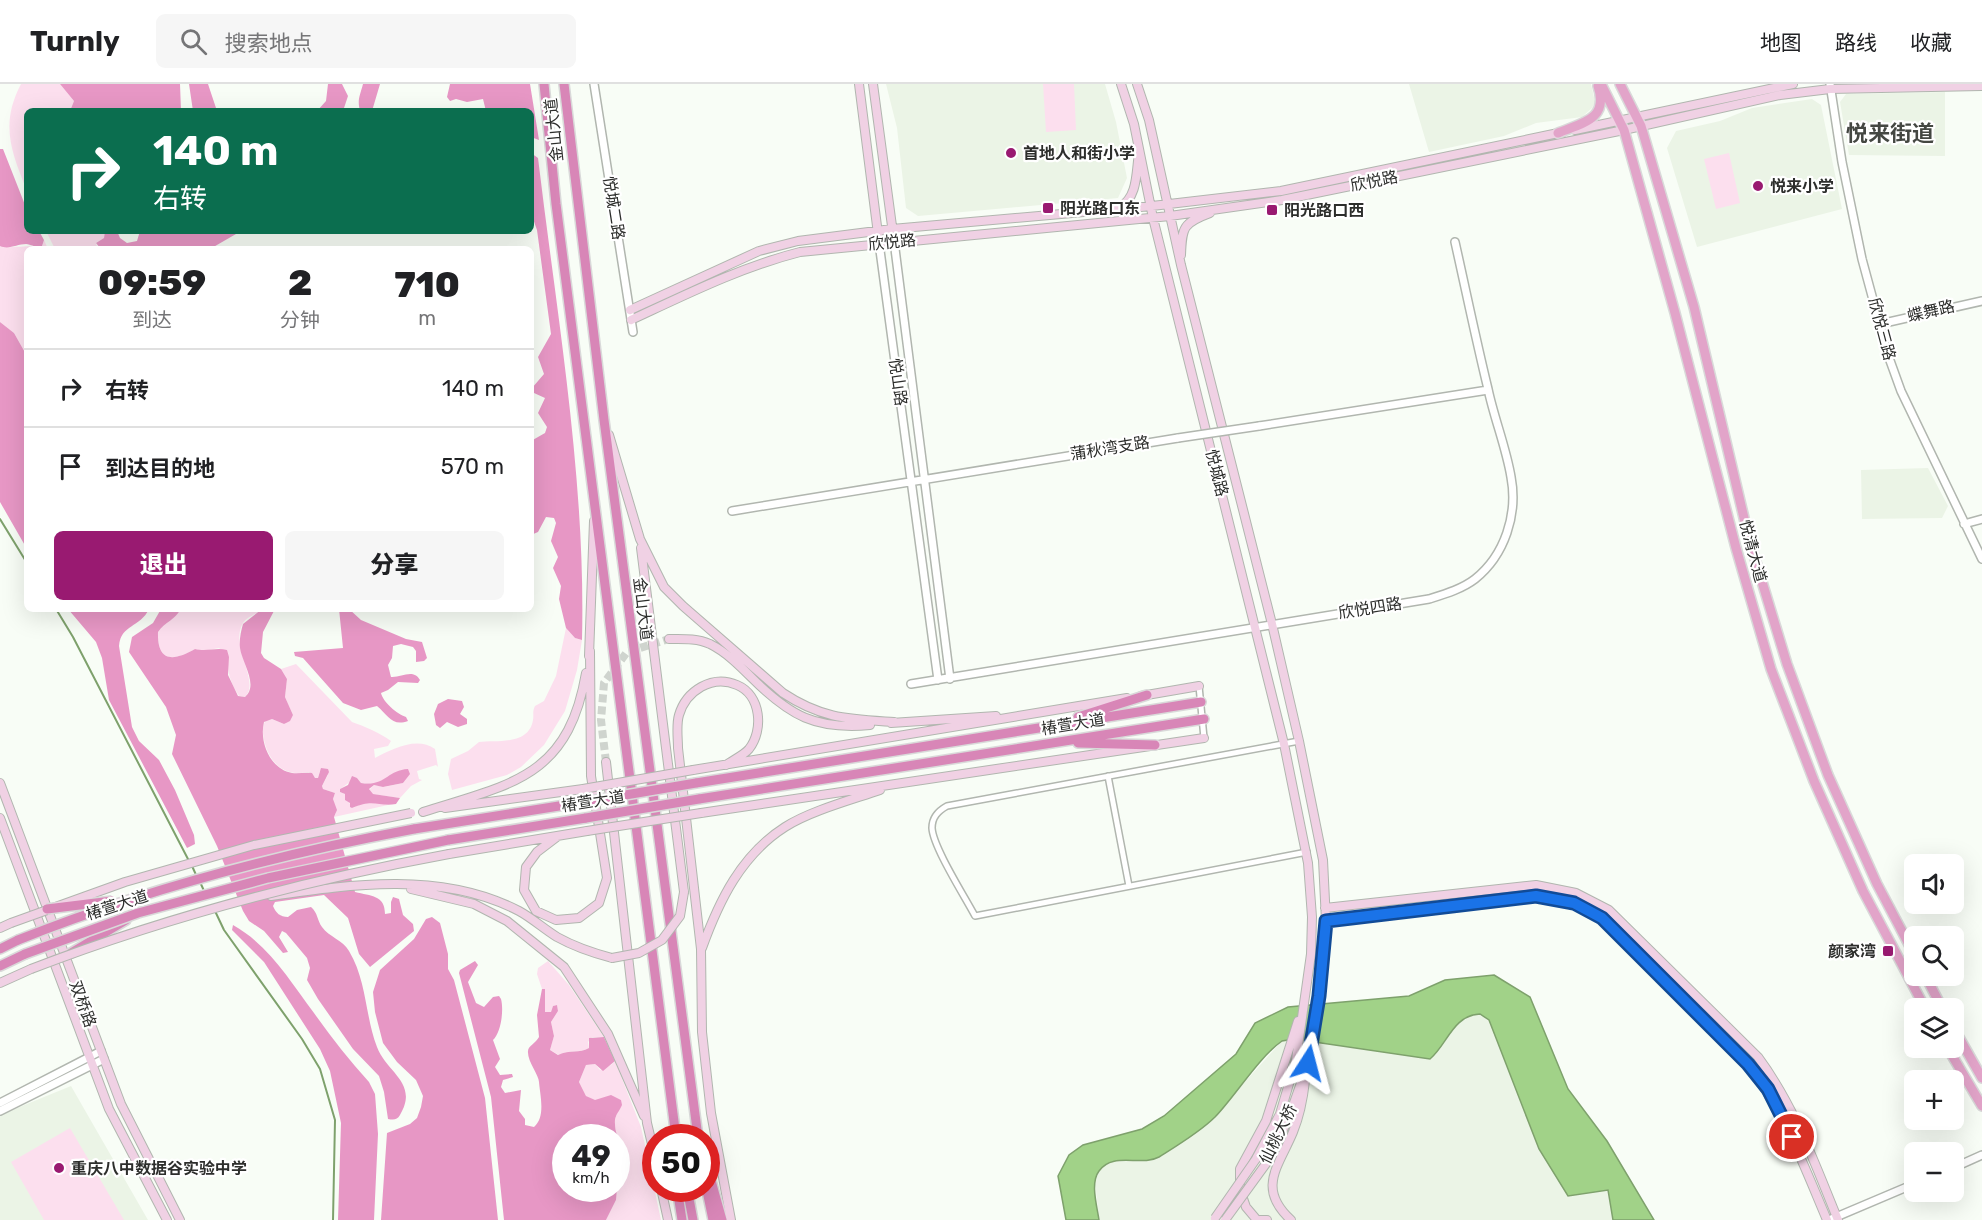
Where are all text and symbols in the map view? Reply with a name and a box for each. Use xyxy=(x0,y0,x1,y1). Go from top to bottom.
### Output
search box xyxy=(156,14,576,68)
text: Turnly xyxy=(30,25,120,58)
icon: search xyxy=(177,25,210,58)
text: 搜索地点 xyxy=(225,30,313,57)
text: 地图 xyxy=(1760,30,1802,55)
text: 路线 xyxy=(1835,30,1877,55)
text: 收藏 xyxy=(1910,30,1952,55)
street label: 金山大道 xyxy=(541,97,567,163)
district label: 悦来街道 xyxy=(1846,120,1934,147)
text: 140 m xyxy=(153,126,279,176)
icon: right xyxy=(54,132,132,210)
place label: 首地人和街小学 xyxy=(1023,144,1135,163)
marker: 首地人和街小学 xyxy=(1004,146,1018,160)
street label: 欣悦路 xyxy=(1349,167,1399,195)
street label: 悦城二路 xyxy=(600,175,628,241)
place label: 悦来小学 xyxy=(1770,177,1834,196)
marker: 悦来小学 xyxy=(1751,179,1765,193)
text: 右转 xyxy=(153,183,207,215)
place label: 阳光路口东 xyxy=(1060,199,1140,218)
marker: 阳光路口东 xyxy=(1041,201,1055,215)
place label: 阳光路口西 xyxy=(1284,201,1364,220)
marker: 阳光路口西 xyxy=(1265,203,1279,217)
street label: 欣悦路 xyxy=(867,230,917,254)
text: 09:59 xyxy=(98,261,206,304)
text: 2 xyxy=(288,261,312,304)
text: 710 xyxy=(394,263,460,306)
street label: 欣悦三路 xyxy=(1865,296,1899,362)
street label: 蝶舞路 xyxy=(1905,296,1957,326)
text: m xyxy=(418,306,436,330)
text: 到达 xyxy=(132,308,172,332)
text: 分钟 xyxy=(280,308,320,332)
street label: 悦山路 xyxy=(885,357,911,407)
icon: right xyxy=(54,372,87,405)
text: 140 m xyxy=(442,375,504,402)
text: 右转 xyxy=(105,377,149,404)
street label: 蒲秋湾支路 xyxy=(1069,432,1151,464)
street label: 悦城路 xyxy=(1202,447,1232,499)
icon: arrive xyxy=(54,450,87,483)
text: 570 m xyxy=(441,453,504,480)
text: 到达目的地 xyxy=(105,455,215,482)
street label: 悦清大道 xyxy=(1736,518,1770,584)
button: 退出 xyxy=(54,531,273,600)
button: 分享 xyxy=(285,531,504,600)
street label: 金山大道 xyxy=(630,576,656,642)
street label: 欣悦四路 xyxy=(1337,594,1403,622)
street label: 椿萱大道 xyxy=(1040,710,1106,738)
street label: 椿萱大道 xyxy=(560,787,626,815)
map controls xyxy=(1904,854,1964,1202)
button: sound xyxy=(1904,854,1964,914)
street label: 椿萱大道 xyxy=(84,886,150,924)
button: search xyxy=(1904,926,1964,986)
place label: 颜家湾 xyxy=(1828,942,1876,961)
marker: 颜家湾 xyxy=(1881,944,1895,958)
street label: 双桥路 xyxy=(66,978,100,1030)
button: layers xyxy=(1904,998,1964,1058)
position arrow xyxy=(1276,1031,1340,1095)
button: + xyxy=(1904,1070,1964,1130)
street label: 仙桃大桥 xyxy=(1255,1101,1301,1167)
pin xyxy=(1766,1111,1817,1162)
icon: arrive xyxy=(1775,1120,1808,1153)
speed limit sign: 50 xyxy=(642,1124,720,1202)
text: 49 xyxy=(571,1138,611,1174)
button: − xyxy=(1904,1142,1964,1202)
place label: 重庆八中数据谷实验中学 xyxy=(71,1159,247,1178)
marker: 重庆八中数据谷实验中学 xyxy=(52,1161,66,1175)
text: km/h xyxy=(572,1169,610,1187)

